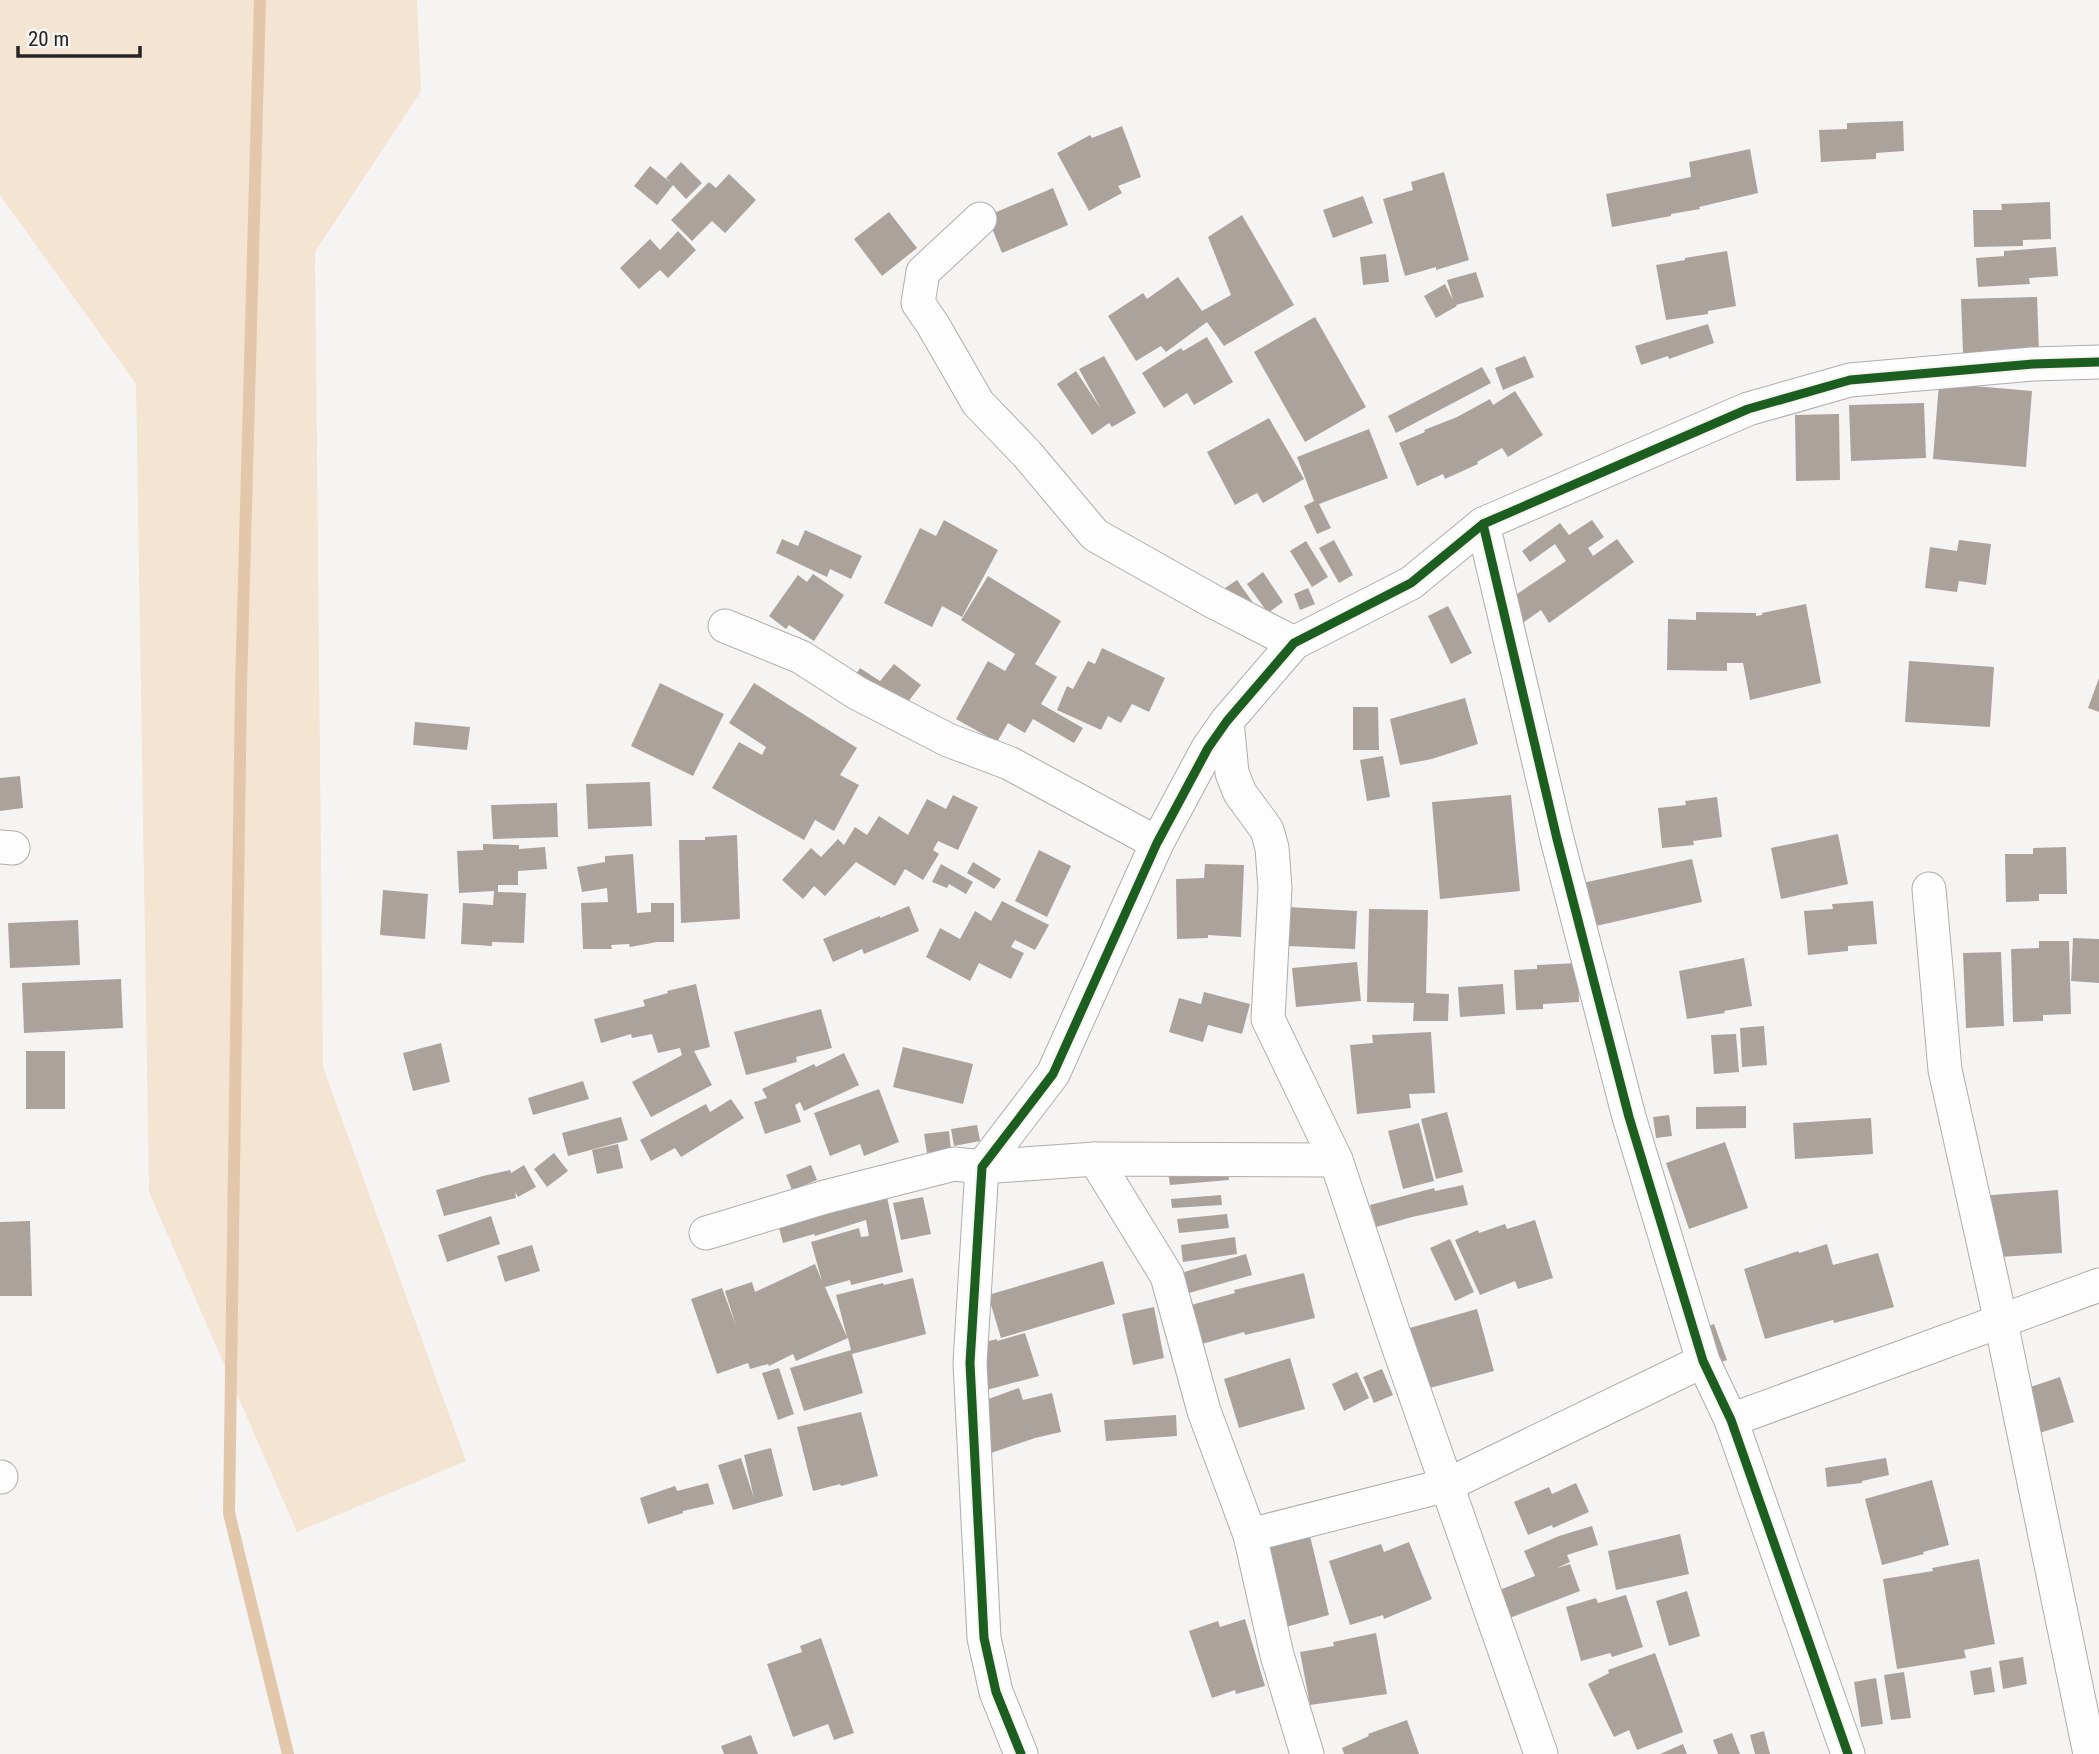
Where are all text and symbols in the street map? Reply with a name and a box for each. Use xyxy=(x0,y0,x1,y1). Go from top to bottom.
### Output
scale bar xyxy=(18,14,140,58)
text: 20 m xyxy=(28,27,69,51)

